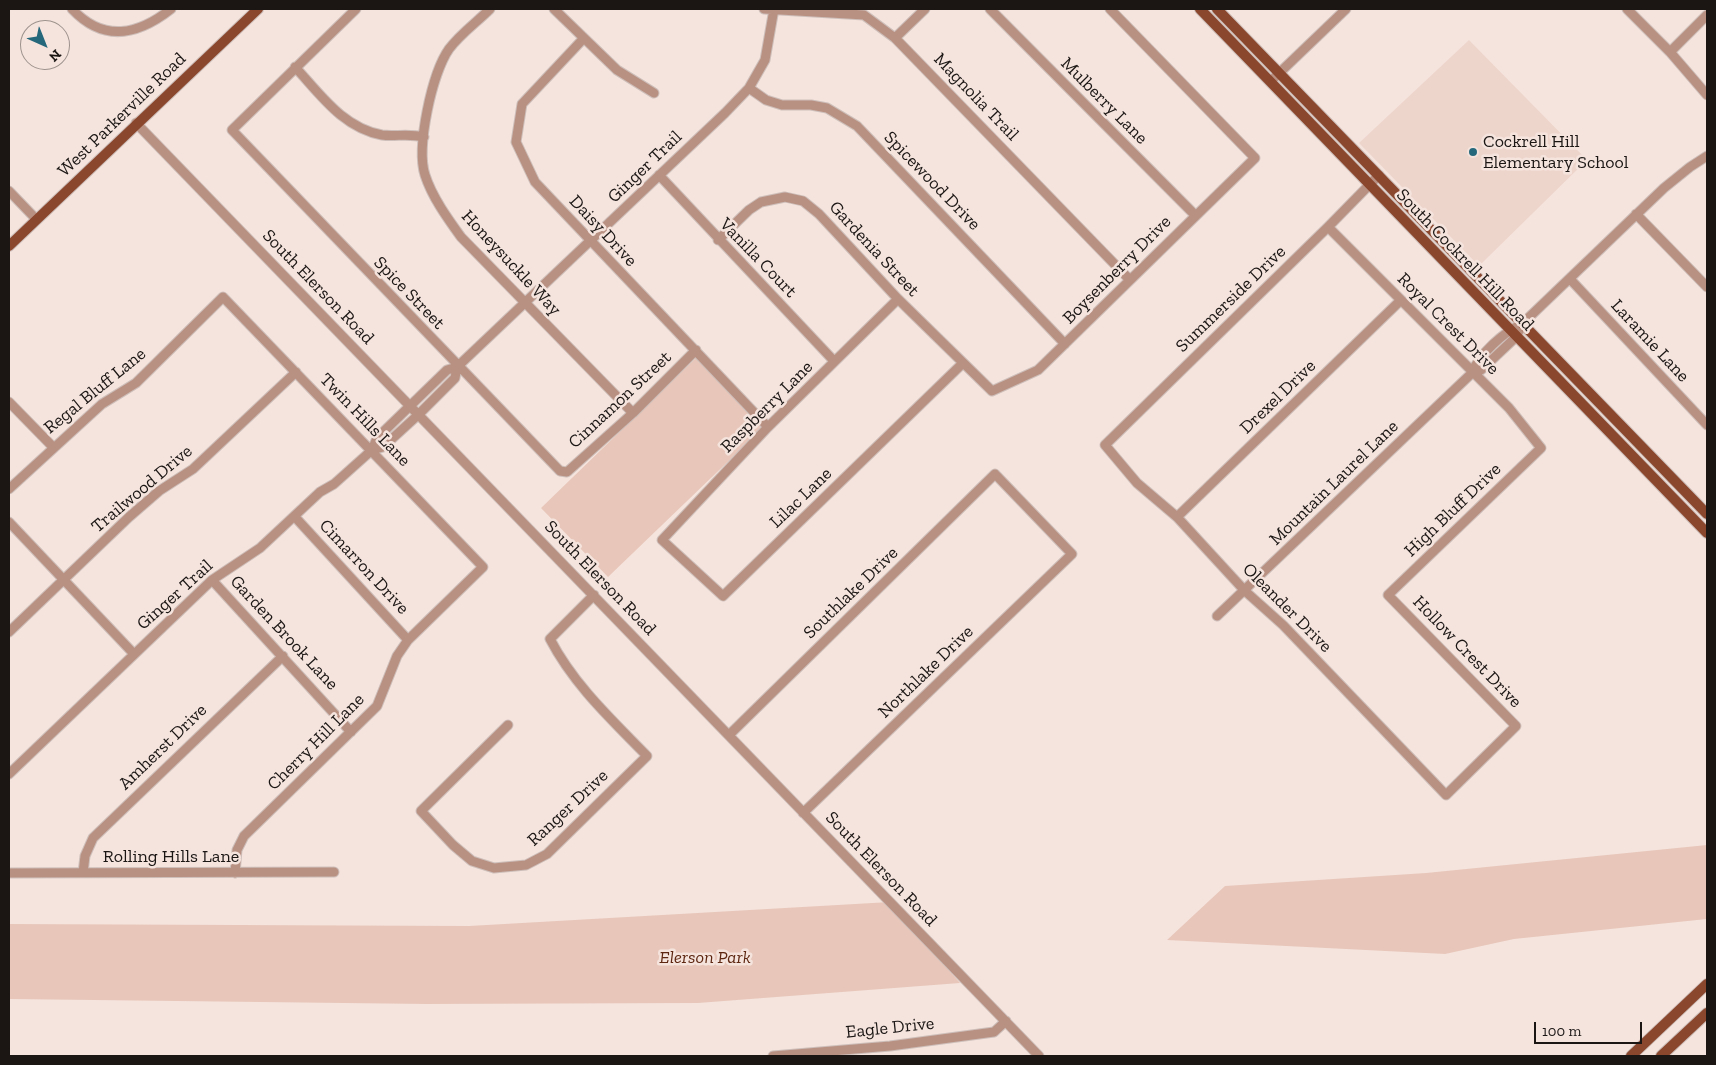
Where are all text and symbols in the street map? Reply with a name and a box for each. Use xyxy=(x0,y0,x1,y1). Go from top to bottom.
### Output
north arrow xyxy=(20,20,70,70)
text: N xyxy=(45,46,65,65)
street label: West Parkerville Road xyxy=(54,48,190,182)
street label: Magnolia Trail xyxy=(929,49,1023,145)
street label: Mulberry Lane xyxy=(1056,53,1152,149)
street label: Ginger Trail xyxy=(603,126,687,208)
street label: Spicewood Drive xyxy=(879,127,985,235)
place label: Cockrell Hill Elementary School xyxy=(1483,131,1629,173)
marker: Cockrell Hill Elementary School xyxy=(1467,146,1479,158)
street label: South Cockrell Hill Road xyxy=(1392,185,1538,335)
street label: Daisy Drive xyxy=(564,191,642,271)
street label: Gardenia Street xyxy=(824,197,924,301)
street label: Honeysuckle Way xyxy=(457,206,565,320)
street label: Boysenberry Drive xyxy=(1058,211,1176,329)
street label: Vanilla Court xyxy=(715,214,801,302)
street label: South Elerson Road xyxy=(258,225,378,349)
street label: Summerside Drive xyxy=(1172,241,1290,357)
street label: Spice Street xyxy=(369,252,449,334)
street label: Royal Crest Drive xyxy=(1393,269,1503,379)
street label: Laramie Lane xyxy=(1606,295,1694,387)
street label: Regal Bluff Lane xyxy=(40,343,150,439)
street label: Cinnamon Street xyxy=(564,347,676,453)
street label: Drexel Drive xyxy=(1236,355,1320,439)
street label: Raspberry Lane xyxy=(716,356,818,458)
street label: Twin Hills Lane xyxy=(315,369,415,471)
street label: Mountain Laurel Lane xyxy=(1265,416,1403,550)
street label: Trailwood Drive xyxy=(87,440,197,538)
street label: High Bluff Drive xyxy=(1400,459,1506,561)
street label: Lilac Lane xyxy=(765,463,837,533)
street label: Cimarron Drive xyxy=(314,515,414,619)
street label: South Elerson Road xyxy=(540,516,660,640)
street label: Southlake Drive xyxy=(799,542,903,644)
street label: Ginger Trail xyxy=(133,555,217,635)
street label: Oleander Drive xyxy=(1238,559,1336,657)
street label: Garden Brook Lane xyxy=(225,571,343,695)
street label: Hollow Crest Drive xyxy=(1408,591,1526,713)
street label: Northlake Drive xyxy=(874,621,978,723)
street label: Cherry Hill Lane xyxy=(263,689,369,795)
street label: Amherst Drive xyxy=(114,700,212,794)
street label: Ranger Drive xyxy=(523,765,613,851)
street label: South Elerson Road xyxy=(821,807,941,931)
street label: Rolling Hills Lane xyxy=(103,846,239,868)
park label: Elerson Park xyxy=(659,947,751,969)
scale bar xyxy=(1536,1012,1644,1044)
street label: Eagle Drive xyxy=(845,1013,935,1043)
text: 100 m xyxy=(1542,1022,1581,1040)

